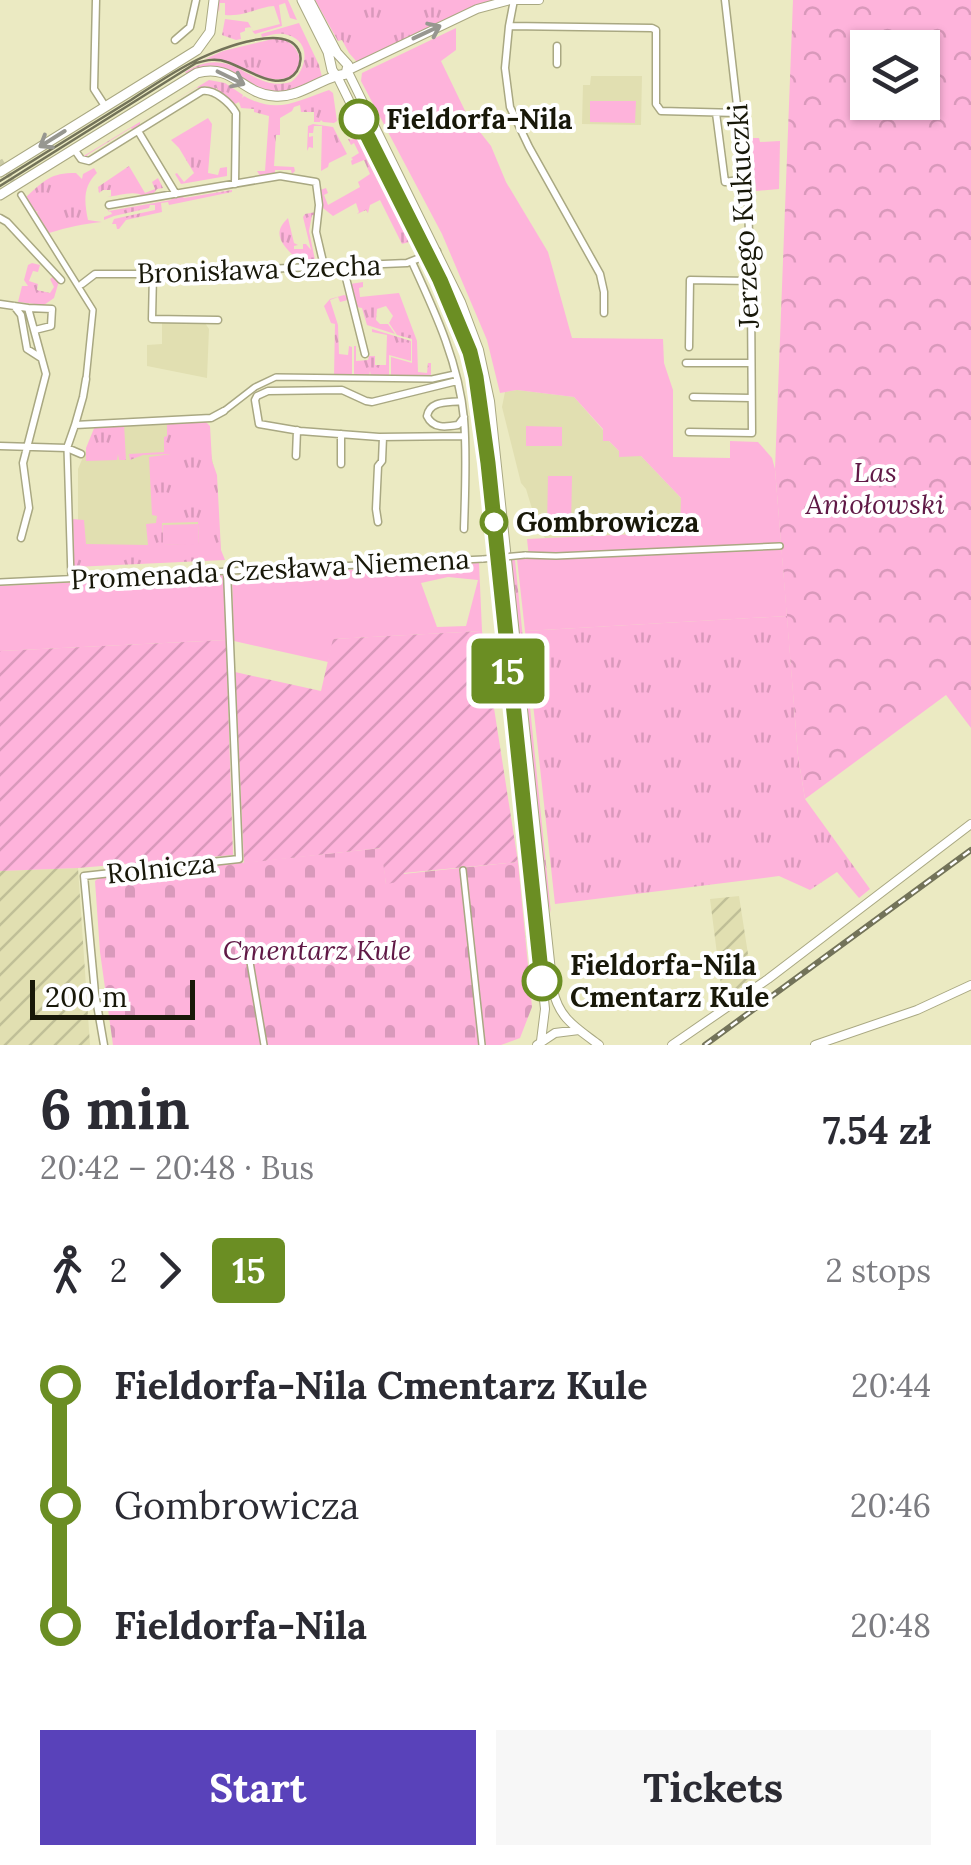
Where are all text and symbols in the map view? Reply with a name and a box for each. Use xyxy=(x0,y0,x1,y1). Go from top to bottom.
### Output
one-way arrow xyxy=(411,21,441,40)
map controls xyxy=(850,30,940,120)
button: layers xyxy=(850,30,940,120)
one-way arrow xyxy=(215,69,245,88)
marker: Fieldorfa-Nila xyxy=(340,100,378,138)
place label: Fieldorfa-Nila xyxy=(386,101,573,137)
street label: Jerzego Kukuczki xyxy=(719,103,767,330)
one-way arrow xyxy=(39,129,67,149)
street label: Bronisława Czecha xyxy=(136,247,382,291)
park label: Las Aniołowski xyxy=(804,454,945,522)
place label: Gombrowicza xyxy=(516,504,699,540)
marker: Gombrowicza xyxy=(481,509,507,535)
street label: Promenada Czesława Niemena xyxy=(70,541,470,597)
line badge: 15 xyxy=(463,638,553,704)
text: 15 xyxy=(491,649,525,694)
street label: Rolnicza xyxy=(105,844,217,892)
park label: Cmentarz Kule xyxy=(223,932,411,968)
place label: Fieldorfa-Nila Cmentarz Kule xyxy=(570,947,769,1015)
marker: Fieldorfa-Nila Cmentarz Kule xyxy=(523,962,561,1000)
scale bar xyxy=(30,975,195,1020)
text: 200 m xyxy=(45,979,127,1015)
text: 6 min xyxy=(40,1074,190,1144)
text: 7.54 zł xyxy=(823,1106,931,1154)
text: 20:42 – 20:48 · Bus xyxy=(40,1147,314,1188)
icon: walk xyxy=(40,1243,95,1298)
icon: forward xyxy=(142,1243,197,1298)
text: 15 xyxy=(232,1248,265,1293)
text: 2 xyxy=(110,1250,127,1291)
text: 2 stops xyxy=(826,1250,931,1291)
text: Fieldorfa-Nila Cmentarz Kule xyxy=(114,1361,648,1409)
text: 20:44 xyxy=(851,1365,931,1406)
text: Gombrowicza xyxy=(114,1481,359,1529)
text: 20:46 xyxy=(850,1485,931,1526)
text: Fieldorfa-Nila xyxy=(114,1601,367,1649)
text: 20:48 xyxy=(851,1605,931,1646)
button: Start xyxy=(40,1730,476,1845)
button: Tickets xyxy=(496,1730,931,1845)

